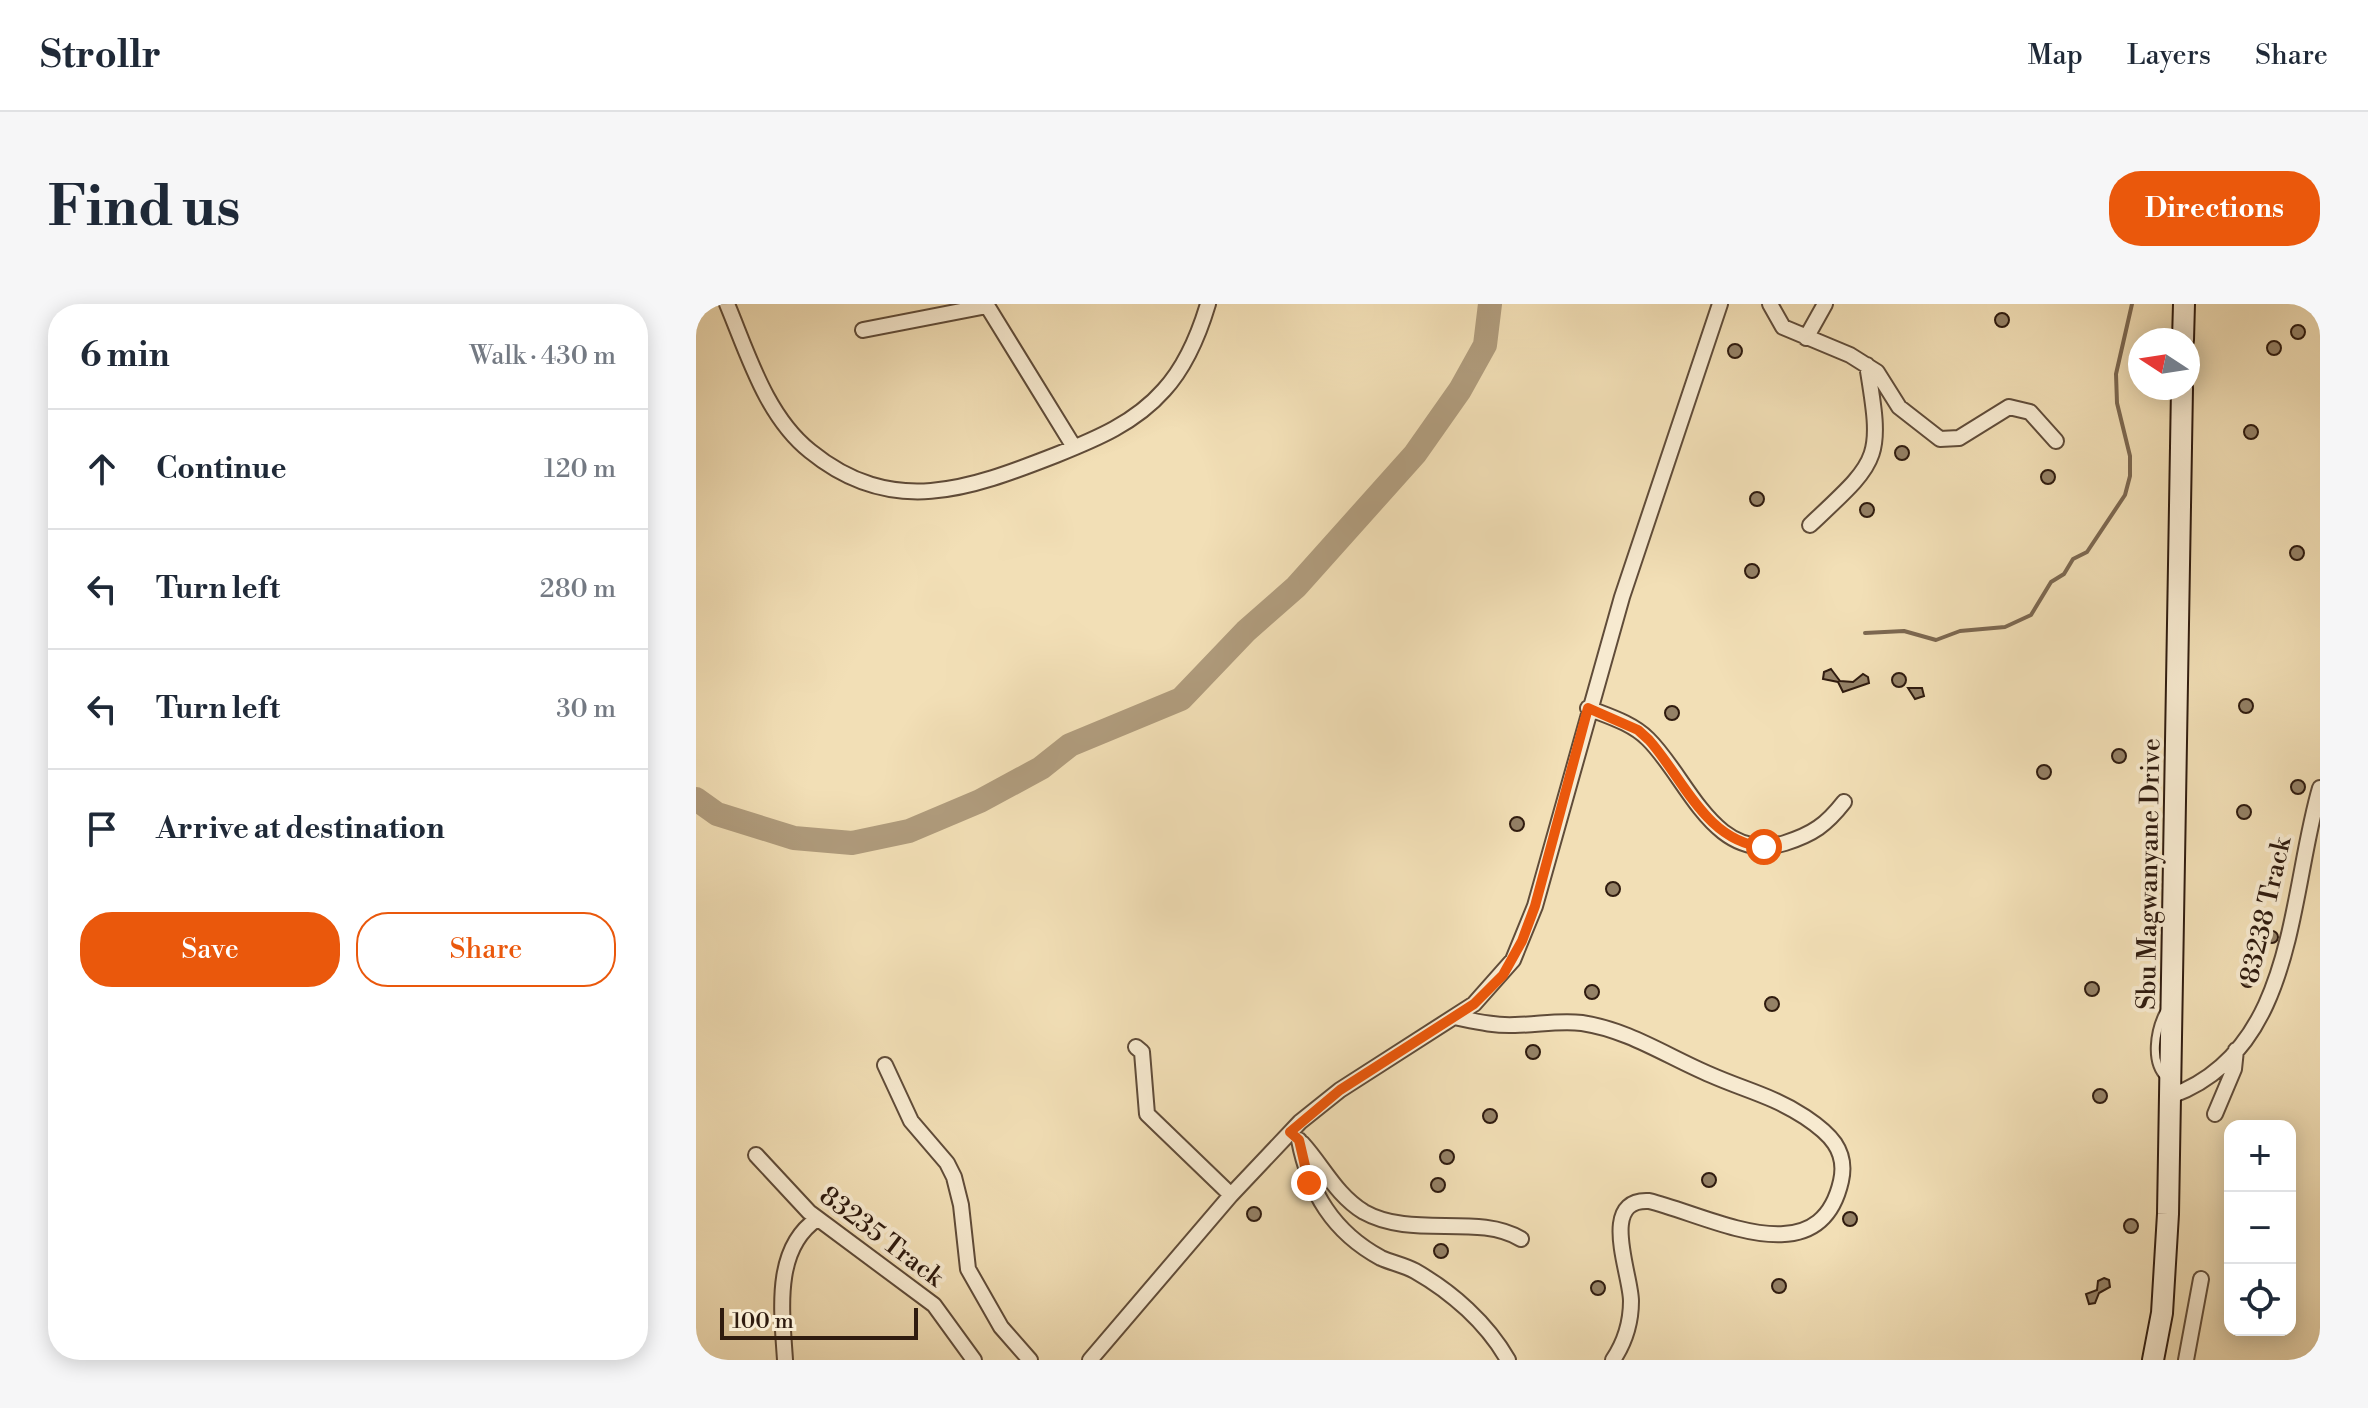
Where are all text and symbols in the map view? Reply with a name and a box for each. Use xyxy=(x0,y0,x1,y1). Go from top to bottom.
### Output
text: Strollr xyxy=(40,32,161,79)
text: Map xyxy=(2028,38,2083,73)
text: Layers xyxy=(2127,38,2211,73)
text: Share xyxy=(2255,38,2328,73)
button: Directions xyxy=(2109,171,2320,246)
text: Find us xyxy=(48,173,241,243)
north arrow xyxy=(2128,328,2200,400)
text: 6 min xyxy=(80,335,170,377)
text: Walk · 430 m xyxy=(469,340,616,372)
icon: ahead xyxy=(80,447,124,491)
text: Continue xyxy=(156,450,287,488)
text: 120 m xyxy=(544,453,616,485)
icon: left xyxy=(80,567,124,611)
text: Turn left xyxy=(156,570,280,608)
text: 280 m xyxy=(540,573,616,605)
icon: left xyxy=(80,687,124,731)
text: Turn left xyxy=(156,690,280,728)
text: 30 m xyxy=(556,693,616,725)
street label: Sbu Magwanyane Drive xyxy=(2131,738,2167,1010)
icon: arrive xyxy=(80,807,124,851)
text: Arrive at destination xyxy=(156,810,445,848)
route start xyxy=(1746,829,1782,865)
street label: 83238 Track xyxy=(2234,833,2299,986)
button: Save xyxy=(80,912,340,987)
button: Share xyxy=(356,912,616,987)
map controls xyxy=(2224,1120,2296,1336)
button: + xyxy=(2224,1120,2296,1192)
route end xyxy=(1291,1165,1327,1201)
street label: 83235 Track xyxy=(813,1180,951,1295)
button: − xyxy=(2224,1192,2296,1264)
button: locate xyxy=(2224,1264,2296,1336)
scale bar xyxy=(720,1304,918,1340)
text: 100 m xyxy=(732,1308,794,1335)

